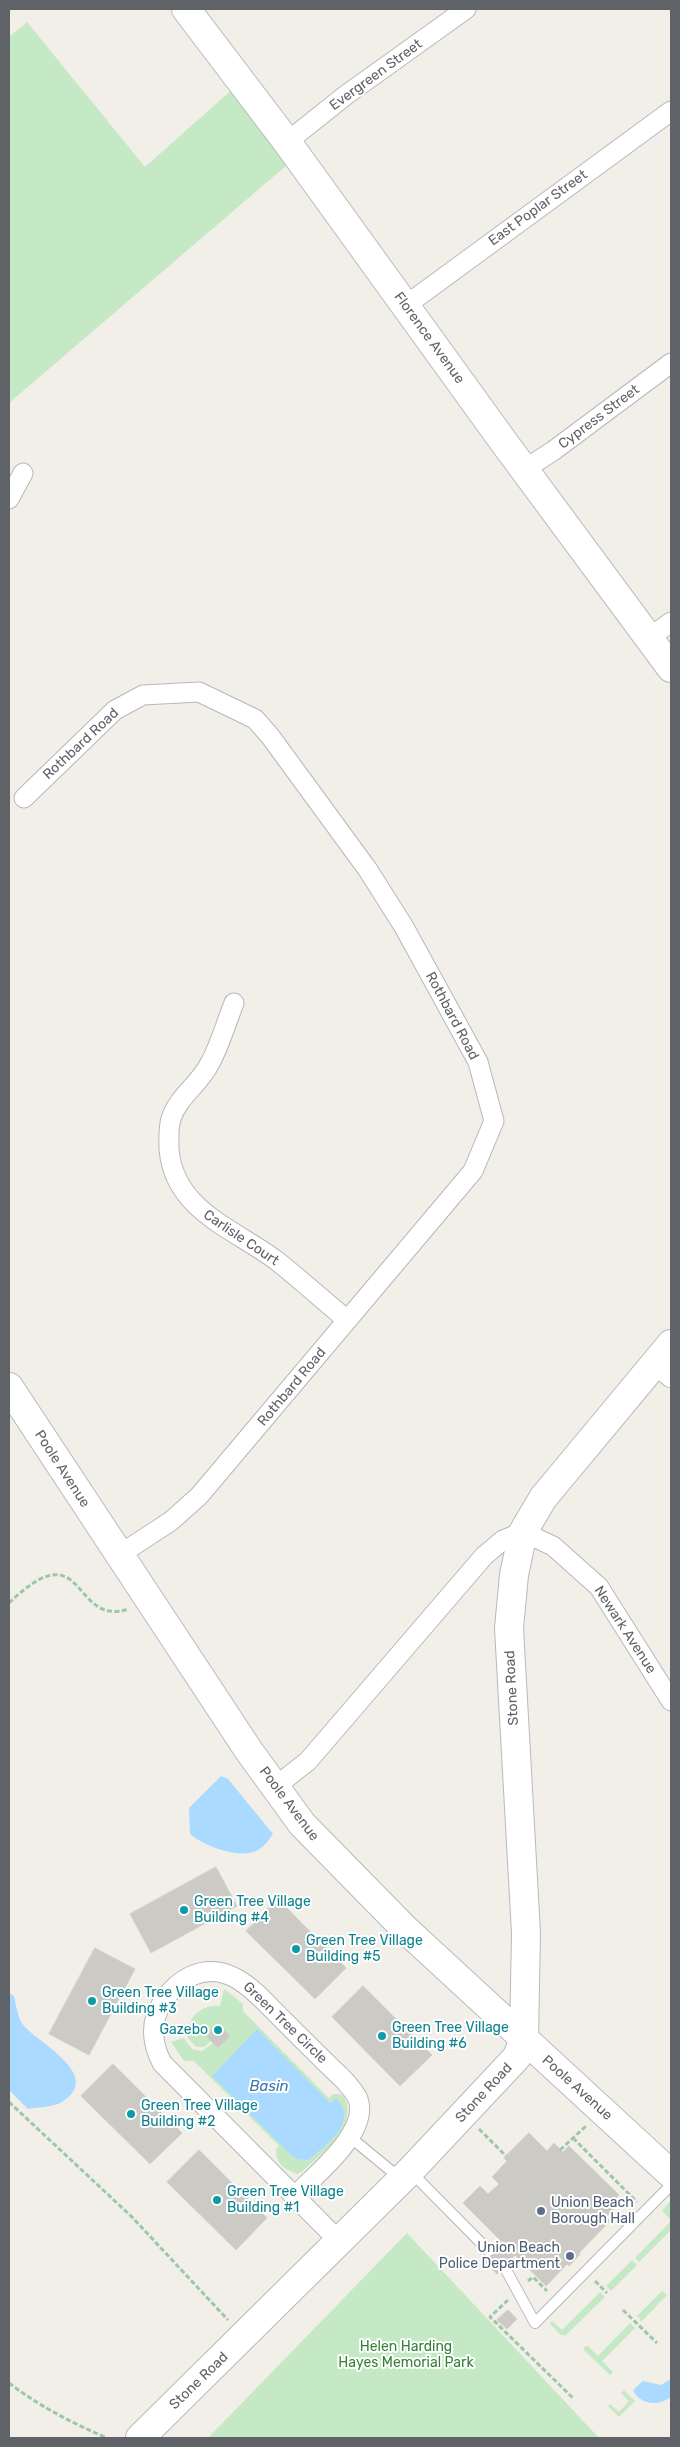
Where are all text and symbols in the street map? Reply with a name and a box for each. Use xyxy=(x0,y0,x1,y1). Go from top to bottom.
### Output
street label: Evergreen Street xyxy=(326,36,426,114)
street label: East Poplar Street xyxy=(485,167,591,249)
street label: Florence Avenue xyxy=(390,289,468,387)
street label: Cypress Street xyxy=(555,381,643,453)
street label: Rothbard Road xyxy=(40,705,122,783)
street label: Rothbard Road xyxy=(422,969,482,1063)
street label: Carlisle Court xyxy=(200,1207,282,1269)
street label: Rothbard Road xyxy=(254,1344,330,1430)
street label: Poole Avenue xyxy=(31,1427,93,1511)
street label: Newark Avenue xyxy=(590,1583,660,1677)
street label: Stone Road xyxy=(502,1650,522,1726)
street label: Poole Avenue xyxy=(256,1764,322,1844)
place label: Green Tree Village Building #4 xyxy=(194,1894,311,1926)
marker: Green Tree Village Building #4 xyxy=(178,1904,190,1916)
place label: Green Tree Village Building #5 xyxy=(306,1933,423,1965)
marker: Green Tree Village Building #5 xyxy=(290,1943,302,1955)
street label: Green Tree Circle xyxy=(239,1979,331,2067)
place label: Green Tree Village Building #3 xyxy=(102,1985,219,2018)
marker: Green Tree Village Building #3 xyxy=(86,1995,98,2007)
place label: Green Tree Village Building #6 xyxy=(392,2020,509,2052)
place label: Gazebo xyxy=(159,2022,208,2038)
marker: Gazebo xyxy=(212,2024,224,2036)
marker: Green Tree Village Building #6 xyxy=(376,2030,388,2042)
street label: Poole Avenue xyxy=(538,2052,616,2124)
street label: Stone Road xyxy=(452,2060,516,2126)
water label: Basin xyxy=(249,2078,289,2096)
place label: Green Tree Village Building #2 xyxy=(141,2098,258,2130)
marker: Green Tree Village Building #2 xyxy=(125,2108,137,2120)
place label: Green Tree Village Building #1 xyxy=(227,2184,344,2216)
marker: Green Tree Village Building #1 xyxy=(211,2194,223,2206)
place label: Union Beach Borough Hall xyxy=(551,2195,635,2228)
marker: Union Beach Borough Hall xyxy=(535,2205,547,2217)
place label: Union Beach Police Department xyxy=(439,2240,560,2272)
marker: Union Beach Police Department xyxy=(564,2250,576,2262)
park label: Helen Harding Hayes Memorial Park xyxy=(338,2339,474,2372)
street label: Stone Road xyxy=(166,2349,232,2413)

